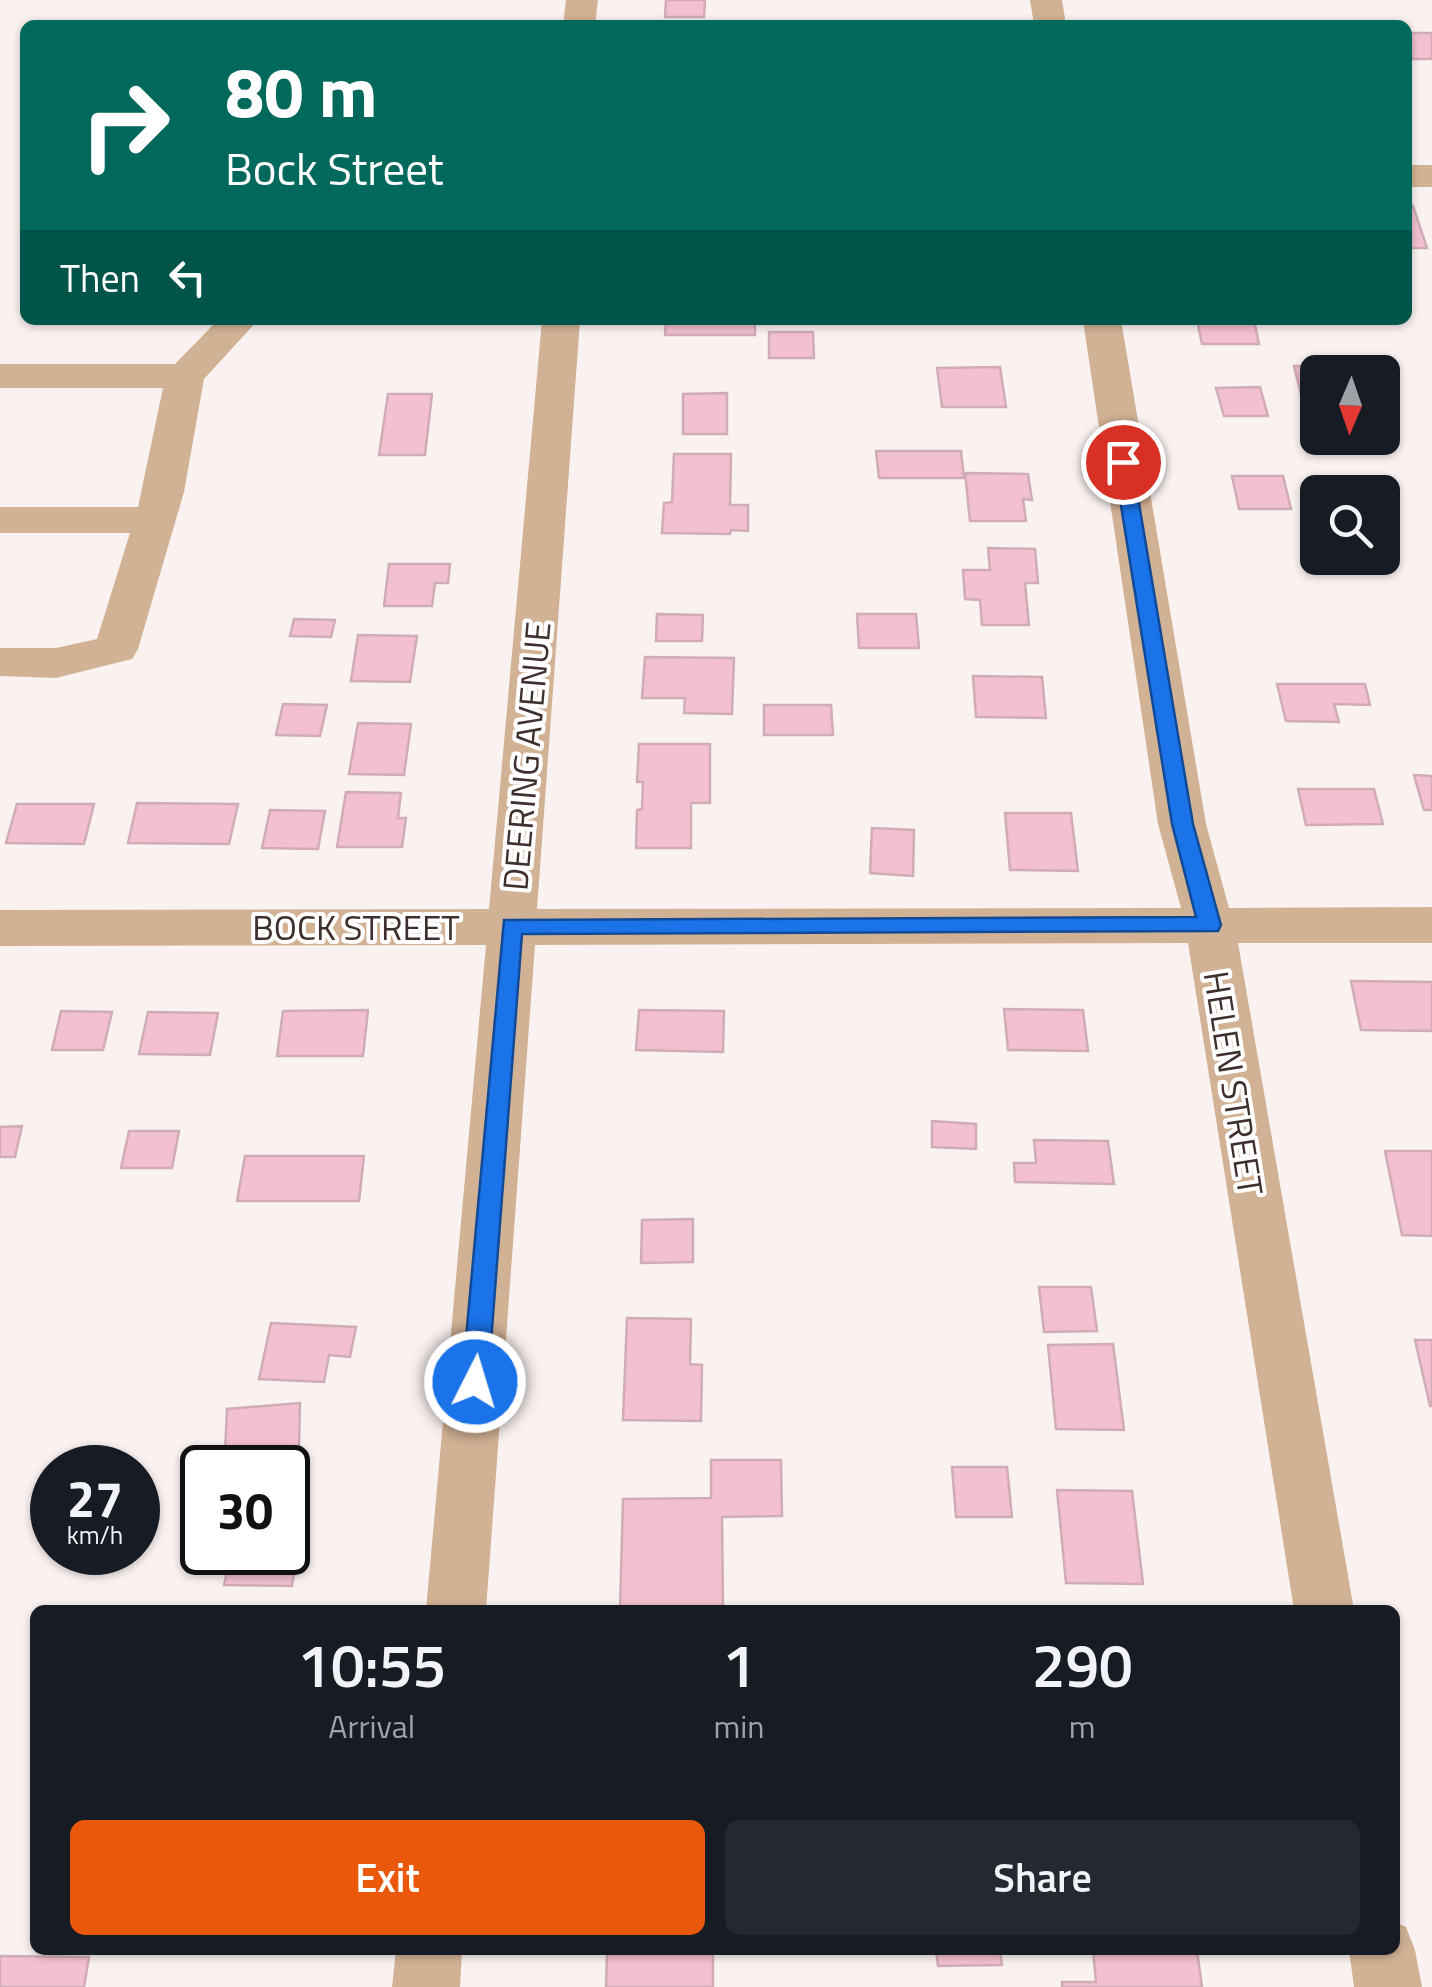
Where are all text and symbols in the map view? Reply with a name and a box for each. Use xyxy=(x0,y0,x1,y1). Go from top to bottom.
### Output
text: 80 m xyxy=(225,38,378,144)
icon: right xyxy=(60,60,190,190)
text: Bock Street xyxy=(225,134,444,202)
text: Then xyxy=(60,249,140,307)
icon: left xyxy=(160,250,215,305)
north arrow xyxy=(1300,355,1400,455)
map controls xyxy=(1300,355,1400,575)
pin xyxy=(1081,420,1166,505)
icon: arrive xyxy=(1096,435,1151,490)
button: search xyxy=(1300,475,1400,575)
street label: DEERING AVENUE xyxy=(487,619,565,893)
street label: BOCK STREET xyxy=(252,900,460,954)
street label: HELEN STREET xyxy=(1190,967,1278,1199)
position arrow xyxy=(423,1330,527,1434)
speed limit sign: 30 xyxy=(180,1445,310,1575)
text: 27 xyxy=(67,1460,123,1536)
text: km/h xyxy=(67,1516,123,1554)
text: 10:55 xyxy=(297,1619,446,1710)
text: 1 xyxy=(722,1619,756,1710)
text: 290 xyxy=(1032,1619,1133,1710)
text: Arrival xyxy=(328,1702,415,1750)
text: min xyxy=(713,1702,764,1750)
text: m xyxy=(1069,1702,1096,1750)
button: Exit xyxy=(70,1820,705,1935)
button: Share xyxy=(725,1820,1360,1935)

